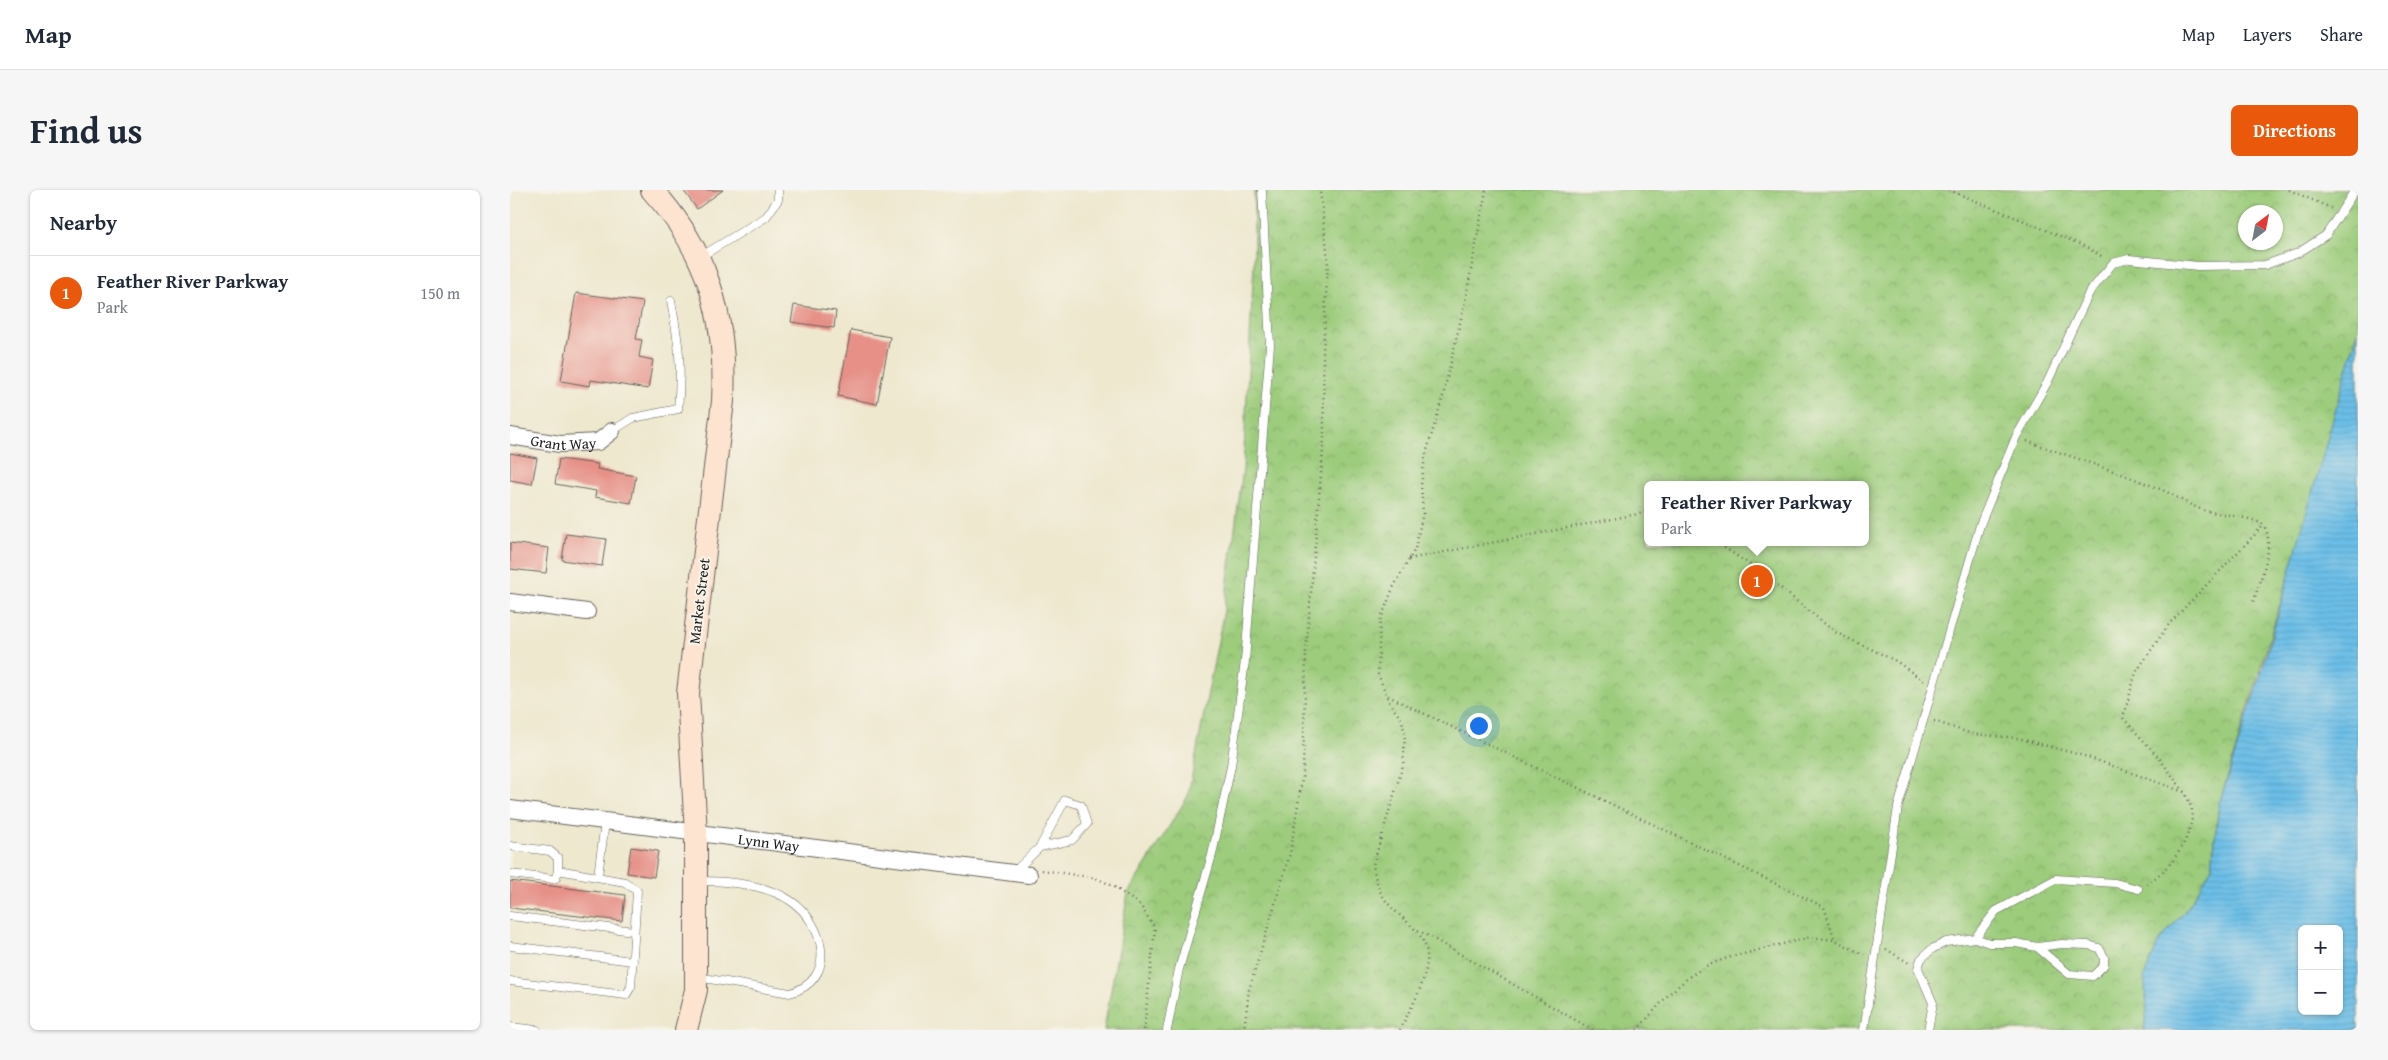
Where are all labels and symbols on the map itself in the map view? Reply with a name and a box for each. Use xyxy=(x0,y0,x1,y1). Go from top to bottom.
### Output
north arrow xyxy=(2238,205,2283,250)
street label: Grant Way xyxy=(529,429,597,455)
street label: Market Street xyxy=(683,556,715,645)
pin: 1 xyxy=(1741,562,1773,600)
your location xyxy=(1466,713,1492,739)
street label: Lynn Way xyxy=(737,828,801,856)

